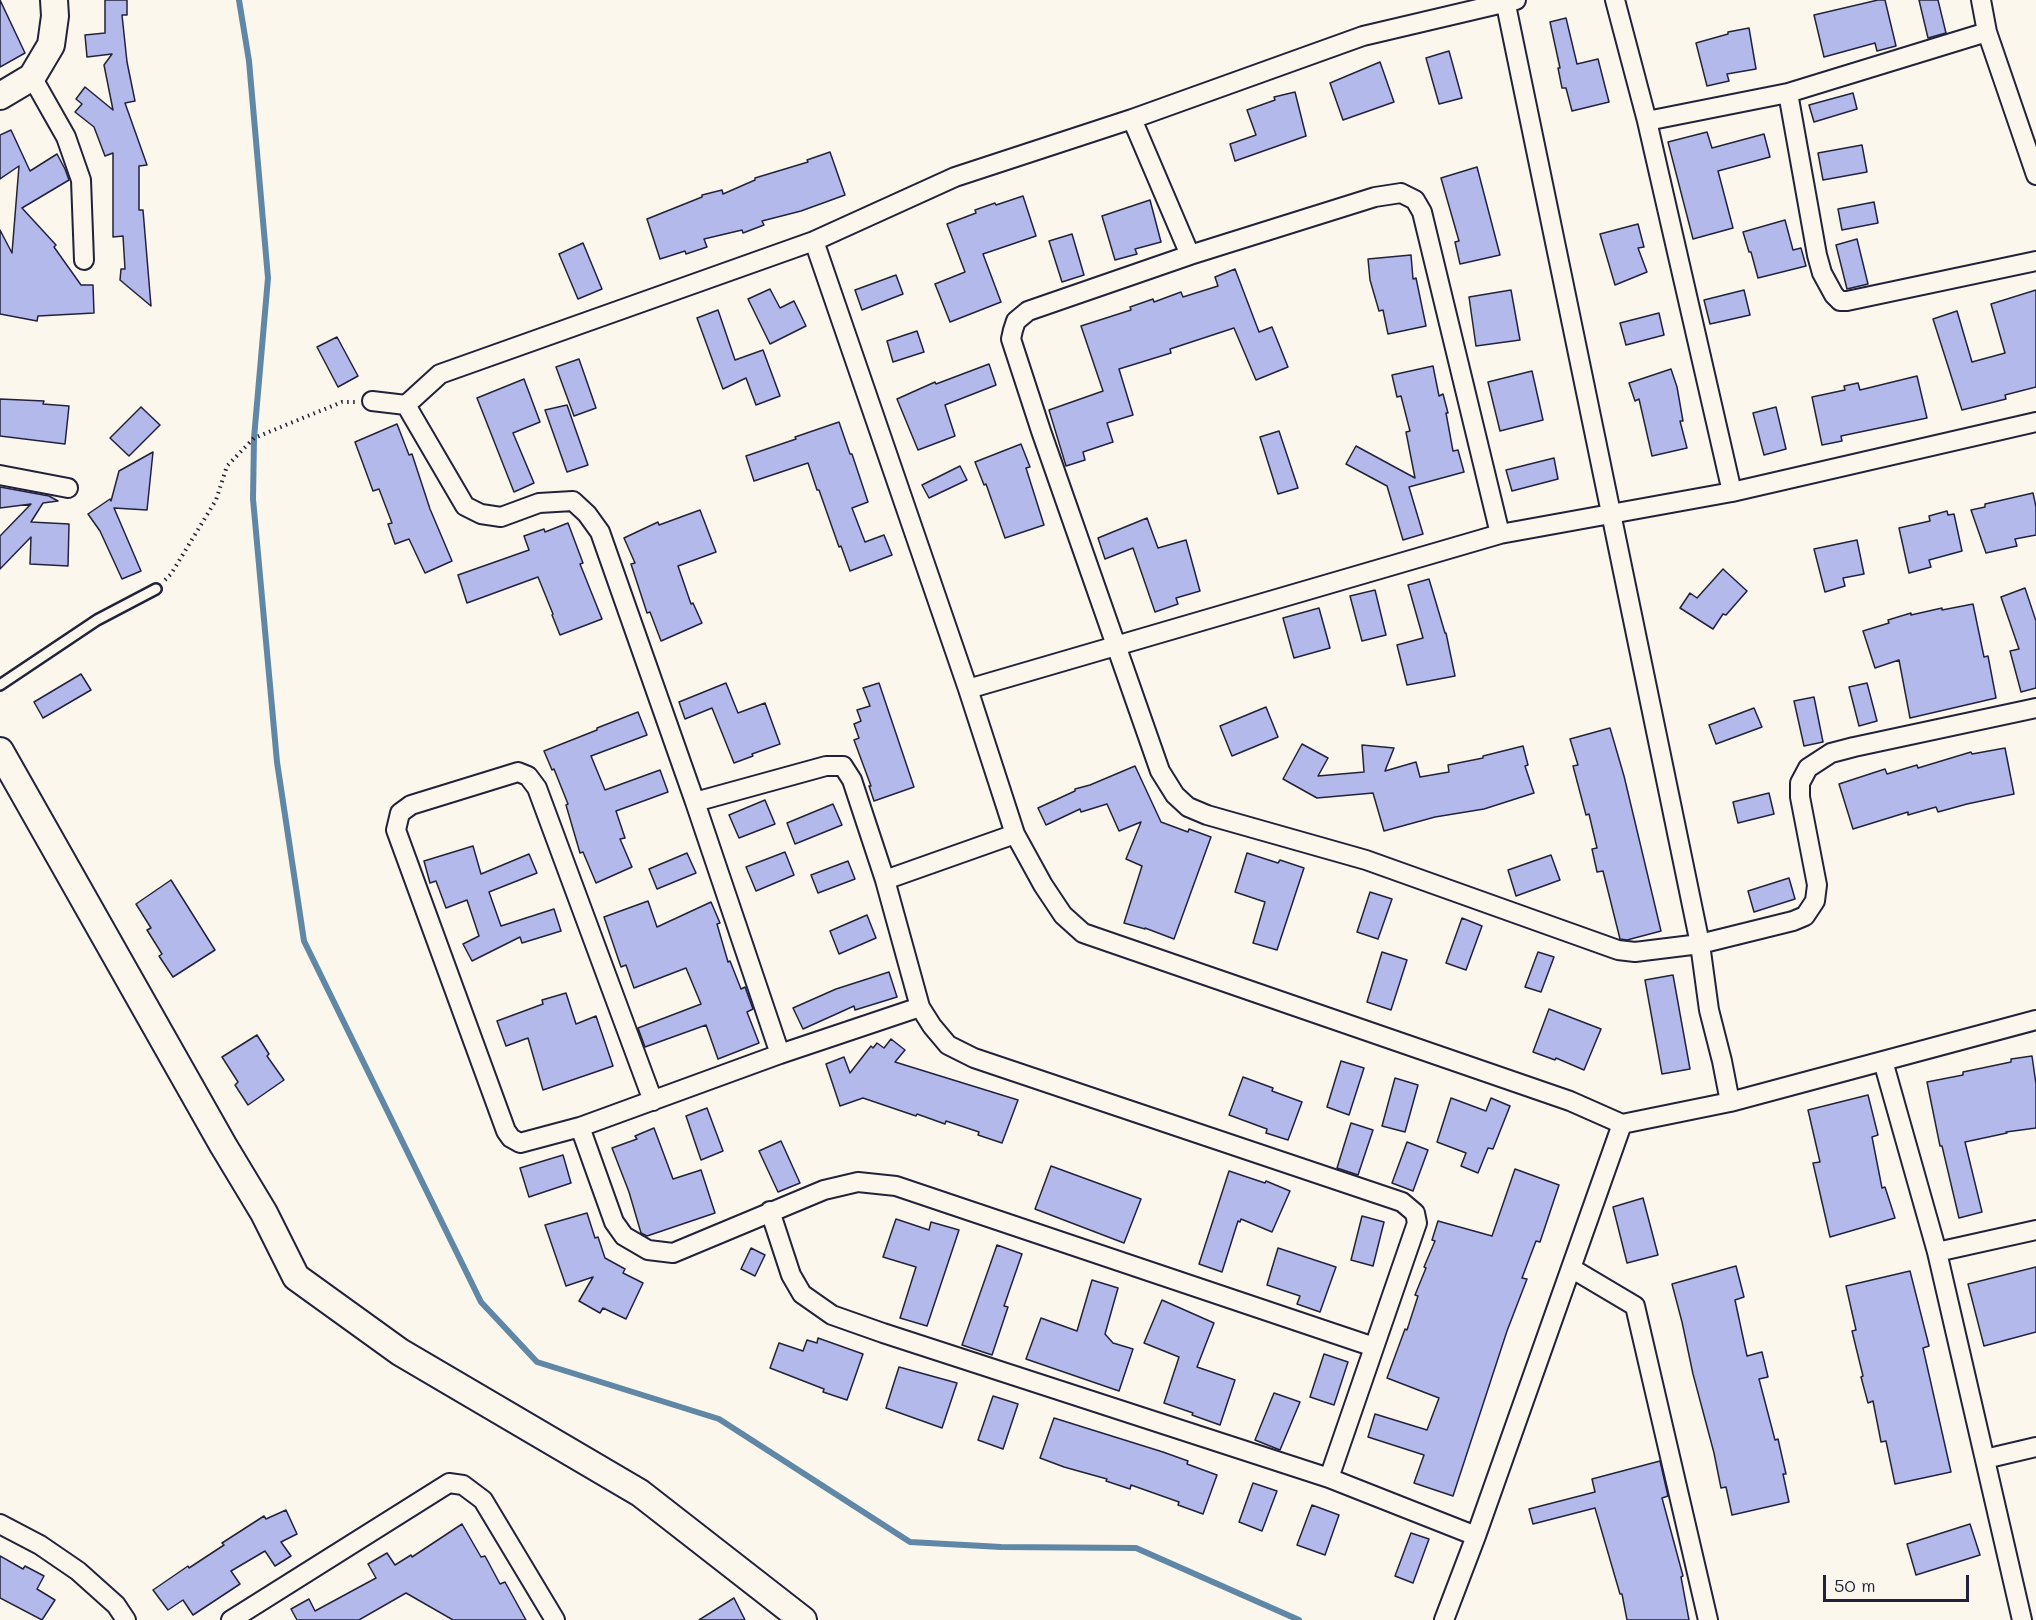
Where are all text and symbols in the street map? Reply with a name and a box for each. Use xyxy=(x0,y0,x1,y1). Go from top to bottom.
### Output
scale bar xyxy=(1826,1563,1972,1601)
text: 50 m xyxy=(1834,1573,1876,1597)

